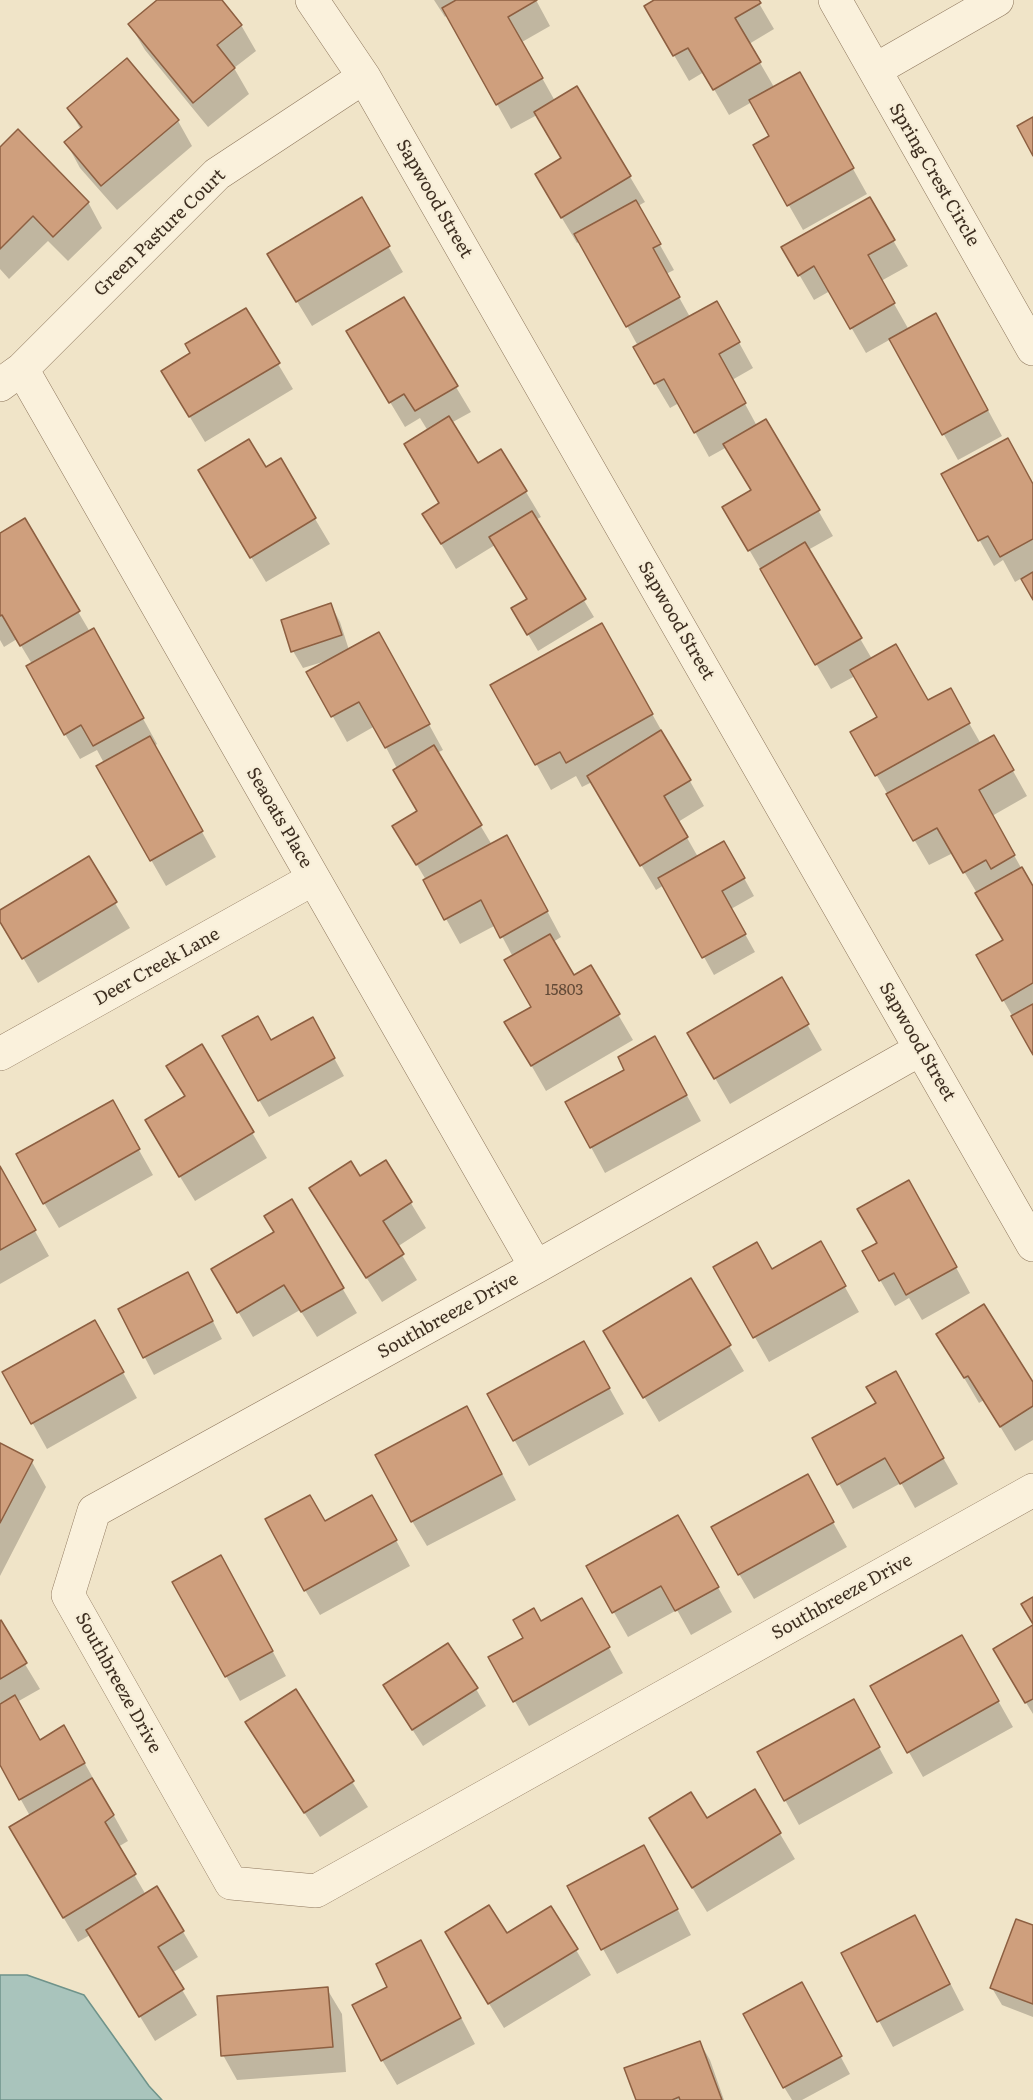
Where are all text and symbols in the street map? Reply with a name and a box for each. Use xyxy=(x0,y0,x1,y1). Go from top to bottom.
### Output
street label: Spring Crest Circle xyxy=(884,100,984,250)
street label: Sapwood Street xyxy=(391,136,477,262)
street label: Green Pasture Court xyxy=(90,165,230,301)
street label: Sapwood Street xyxy=(633,558,719,684)
street label: Seaoats Place xyxy=(241,764,317,872)
street label: Deer Creek Lane xyxy=(90,924,224,1010)
street label: Sapwood Street xyxy=(874,979,960,1105)
house number: 15803 xyxy=(545,982,583,1000)
street label: Southbreeze Drive xyxy=(374,1268,522,1364)
street label: Southbreeze Drive xyxy=(768,1549,916,1645)
street label: Southbreeze Drive xyxy=(70,1609,166,1757)

